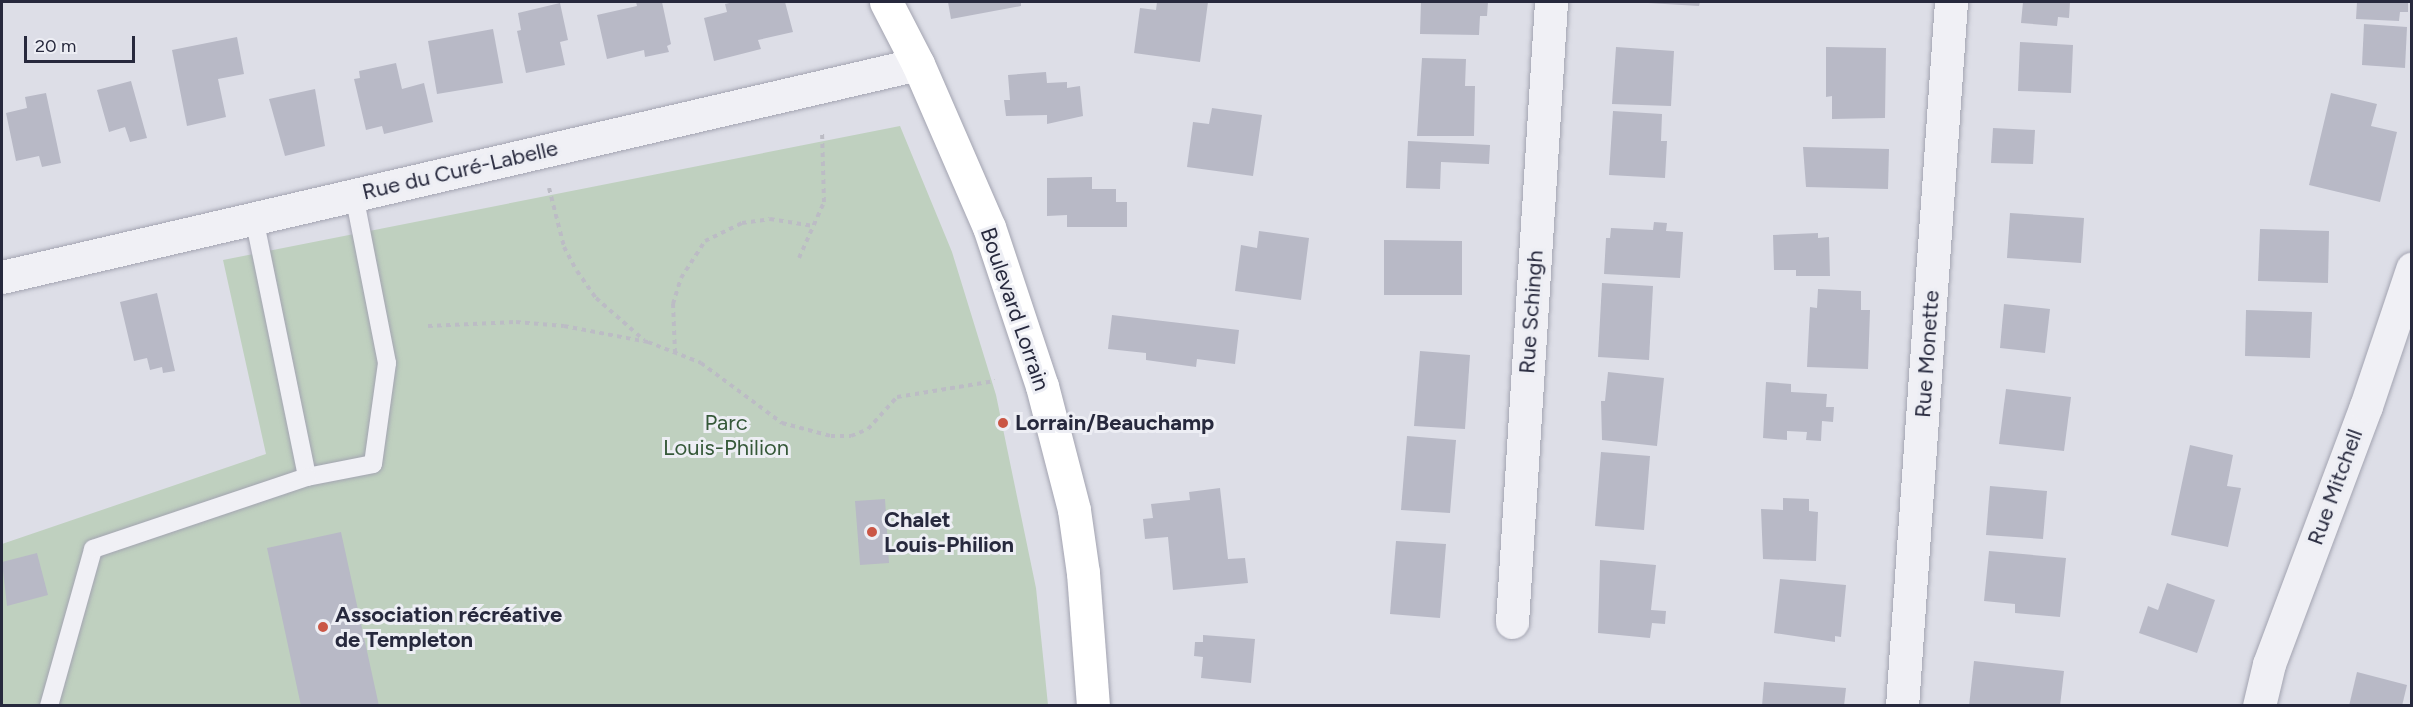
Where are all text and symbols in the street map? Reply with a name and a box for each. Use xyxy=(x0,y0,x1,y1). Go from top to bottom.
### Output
scale bar xyxy=(27,24,138,62)
text: 20 m xyxy=(35,35,76,57)
street label: Rue du Curé-Labelle xyxy=(360,135,560,205)
street label: Boulevard Lorrain xyxy=(975,224,1055,394)
street label: Rue Schingh xyxy=(1514,249,1548,375)
street label: Rue Monette xyxy=(1909,289,1945,419)
park label: Parc Louis-Philion xyxy=(663,409,789,460)
place label: Lorrain/Beauchamp xyxy=(1015,410,1214,436)
marker: Lorrain/Beauchamp xyxy=(996,416,1010,430)
street label: Rue Mitchell xyxy=(2302,425,2368,549)
place label: Chalet Louis-Philion xyxy=(884,506,1014,558)
marker: Chalet Louis-Philion xyxy=(865,525,879,539)
place label: Association récréative de Templeton xyxy=(335,601,562,652)
marker: Association récréative de Templeton xyxy=(316,620,330,634)

